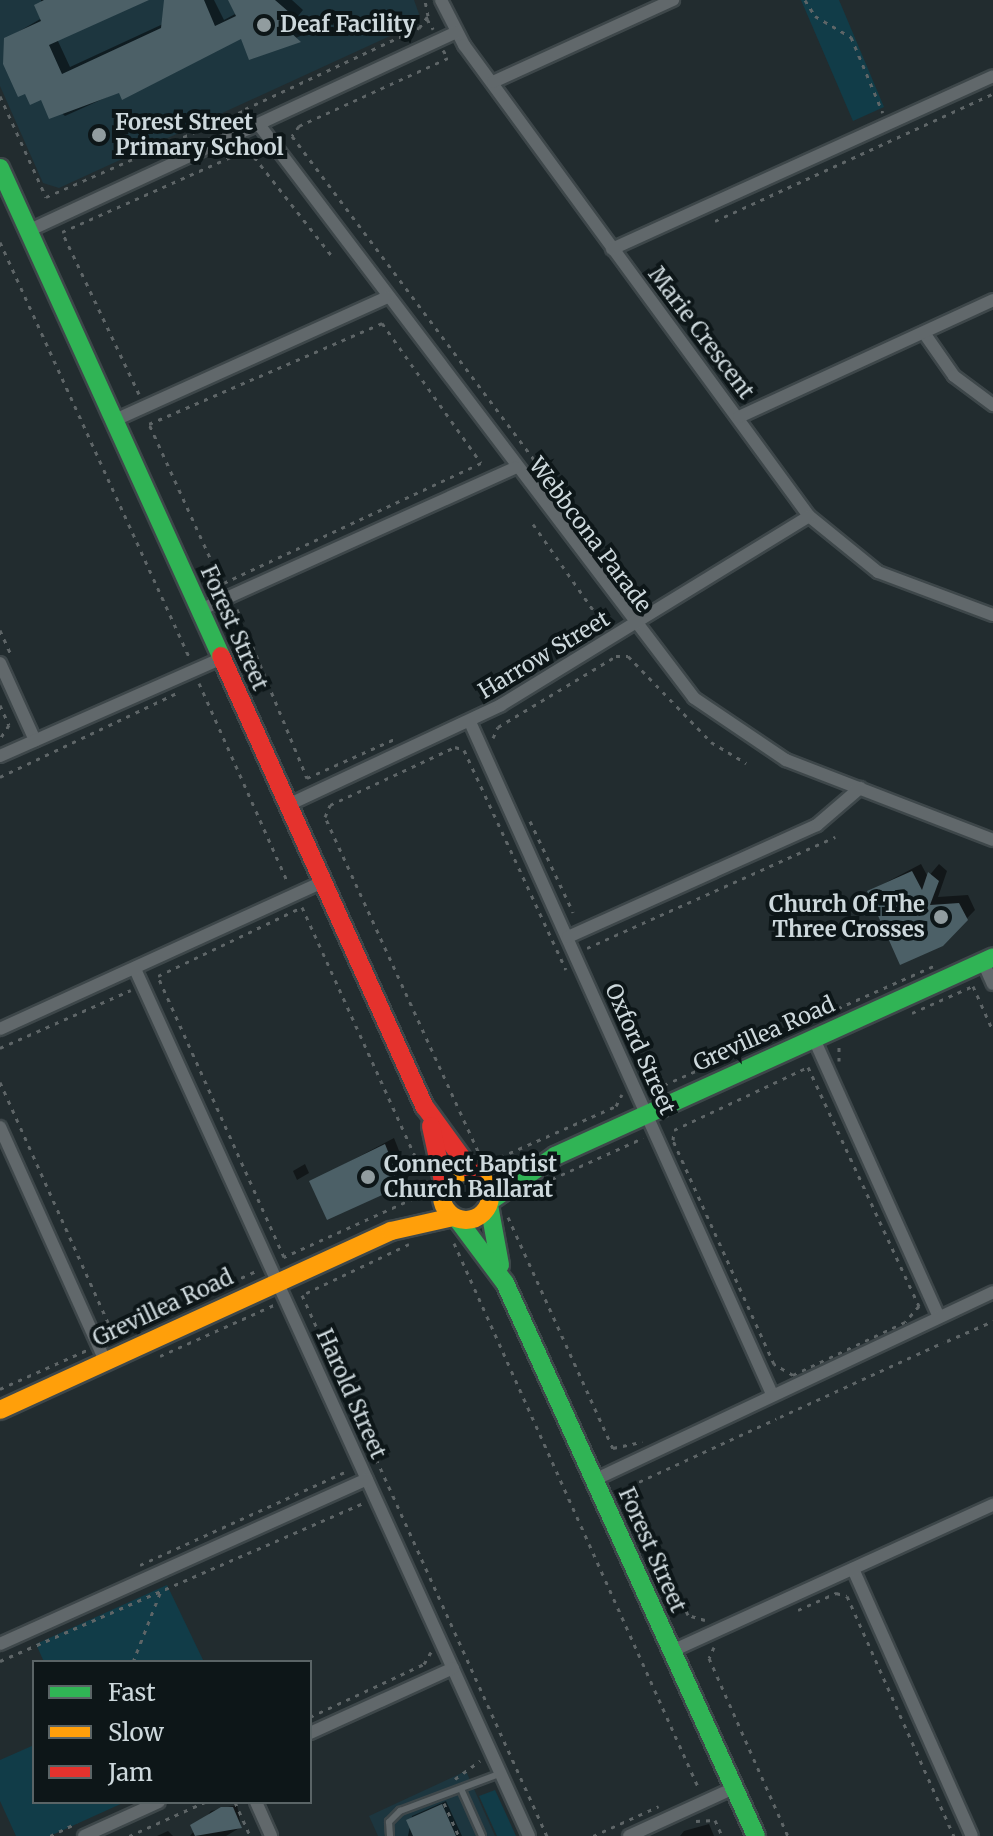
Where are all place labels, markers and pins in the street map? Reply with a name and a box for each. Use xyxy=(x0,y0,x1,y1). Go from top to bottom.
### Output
place label: Deaf Facility xyxy=(280,12,415,38)
marker: Deaf Facility xyxy=(255,16,273,34)
place label: Forest Street Primary School xyxy=(115,109,284,160)
marker: Forest Street Primary School xyxy=(90,126,108,144)
place label: Church Of The Three Crosses xyxy=(769,891,925,942)
marker: Church Of The Three Crosses xyxy=(932,908,950,926)
place label: Connect Baptist Church Ballarat xyxy=(384,1151,557,1202)
marker: Connect Baptist Church Ballarat xyxy=(359,1168,377,1186)

